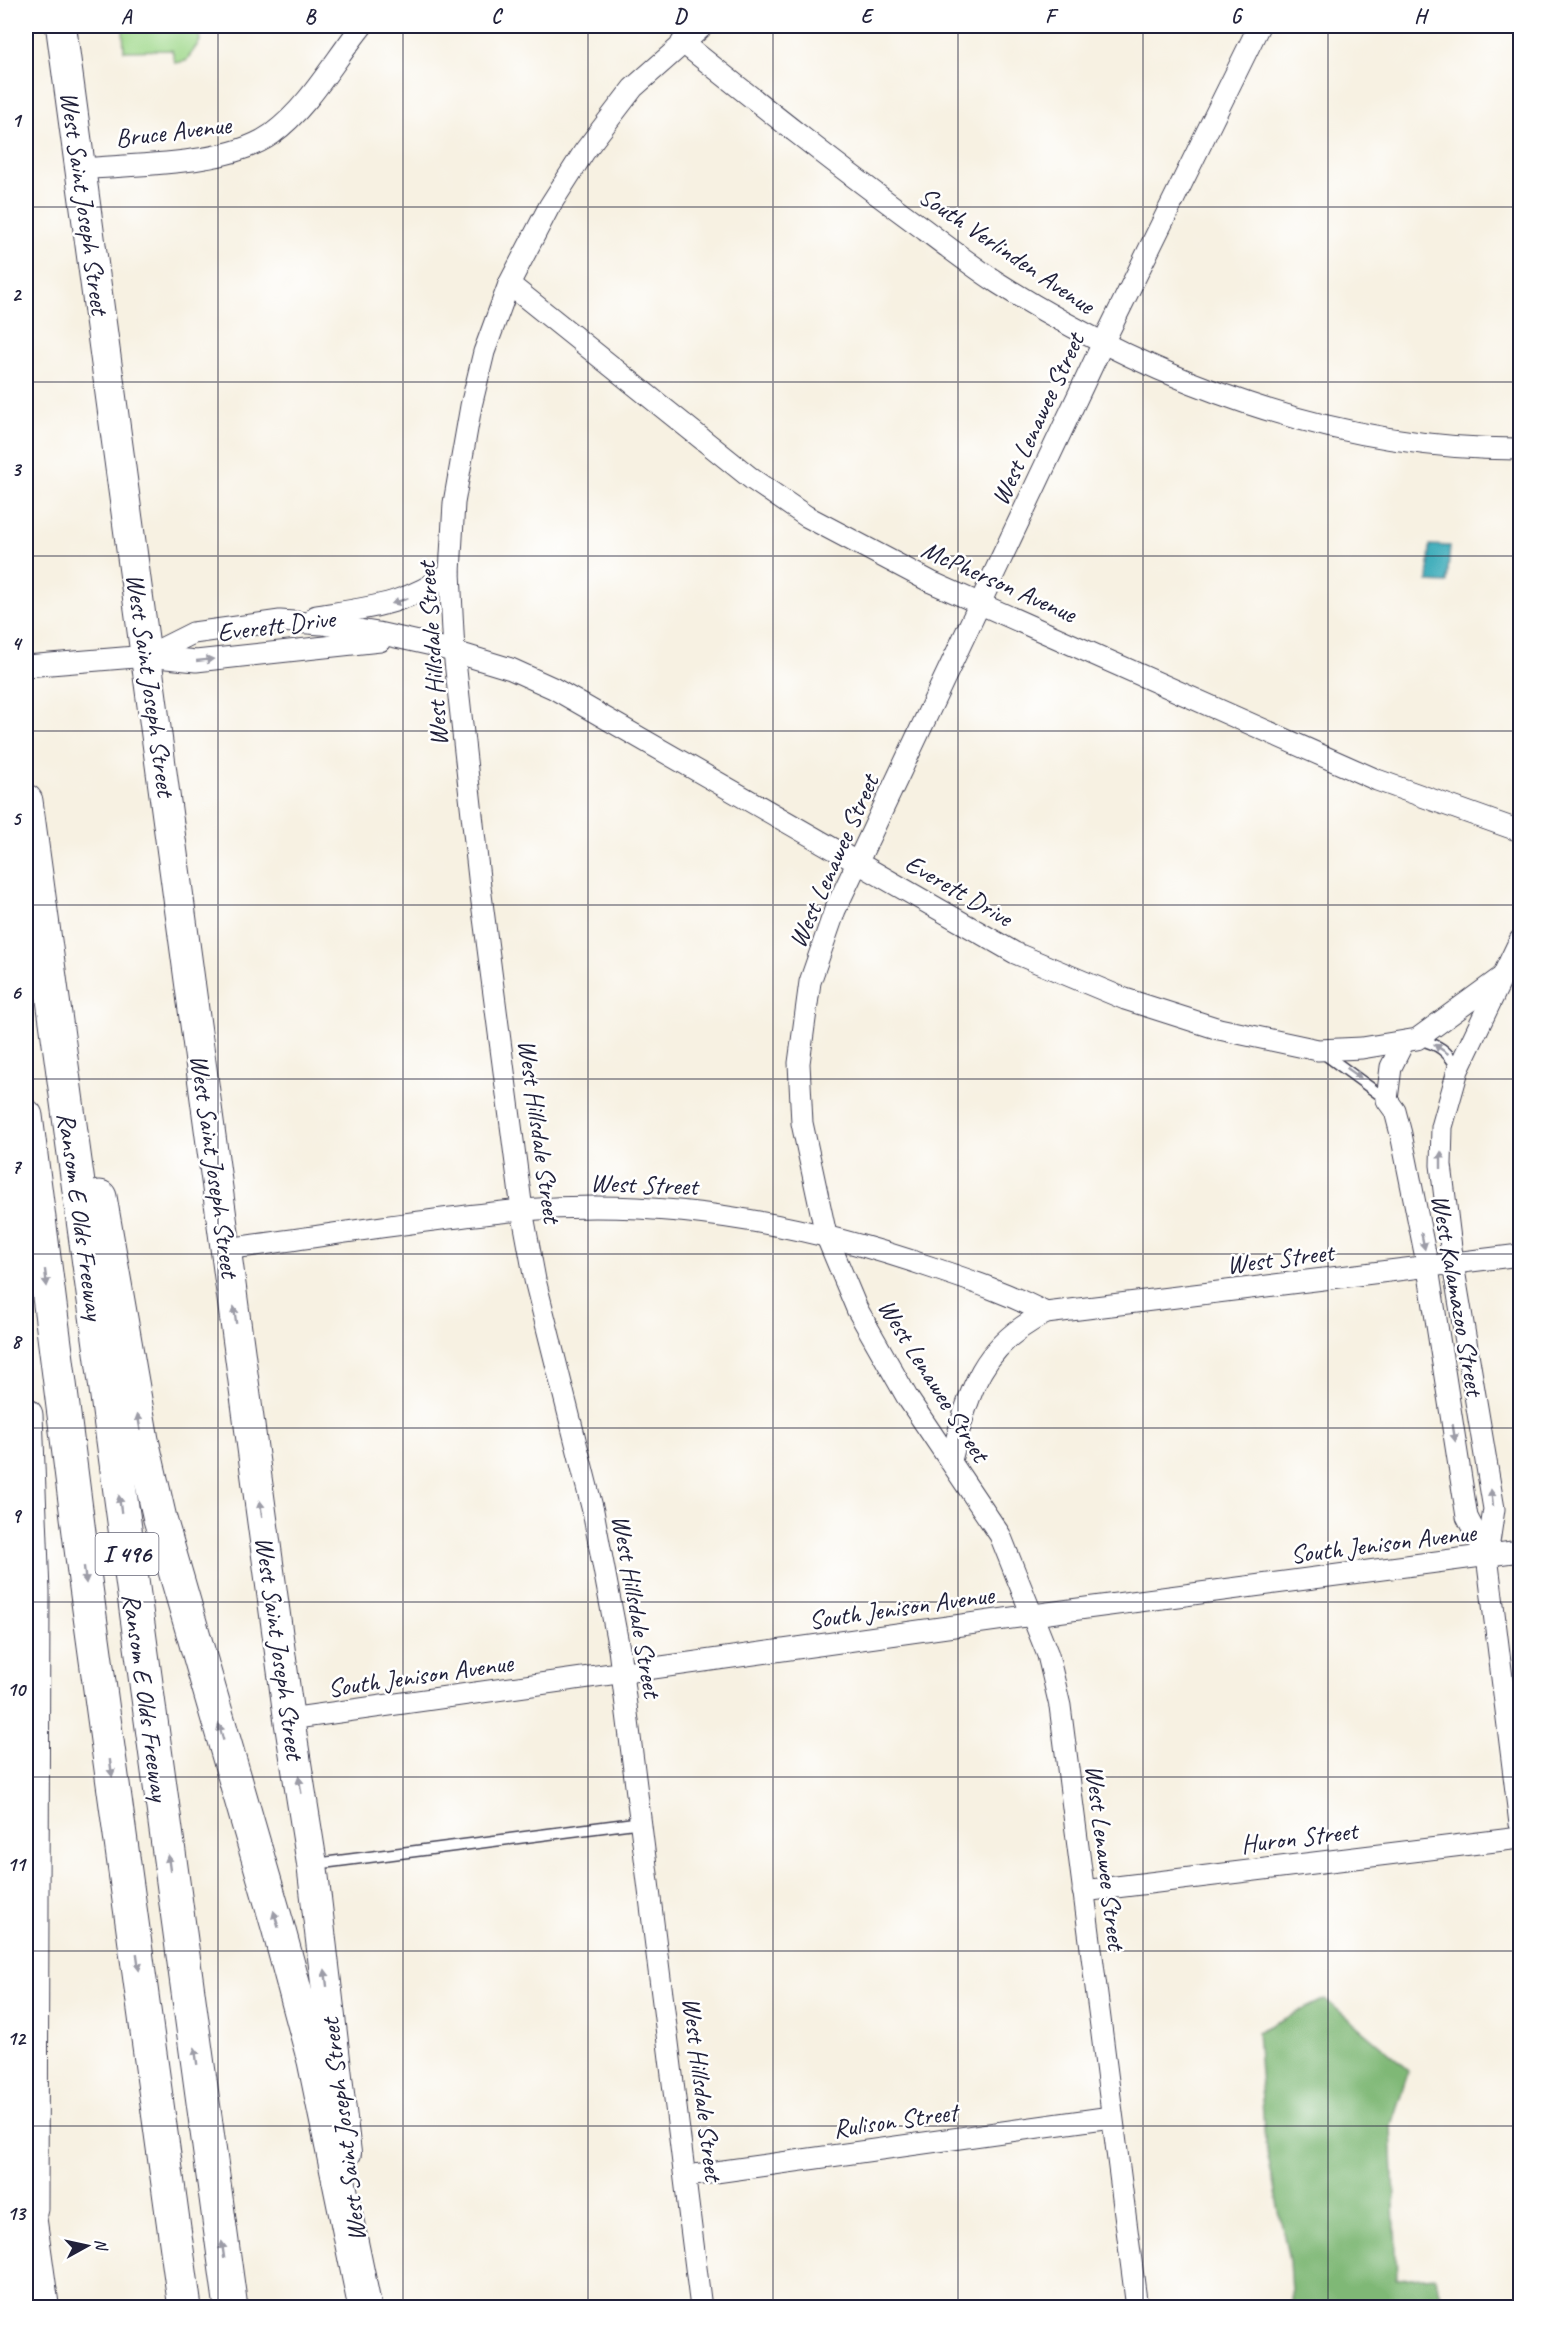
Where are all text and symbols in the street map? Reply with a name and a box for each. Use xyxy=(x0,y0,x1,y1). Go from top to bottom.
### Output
text: A xyxy=(121,4,133,29)
text: B xyxy=(305,4,317,29)
text: C xyxy=(491,4,503,29)
text: D xyxy=(674,4,688,29)
text: E xyxy=(861,4,875,29)
text: F xyxy=(1045,4,1059,29)
text: G xyxy=(1231,4,1244,29)
text: H xyxy=(1414,4,1429,29)
street label: West Saint Joseph Street xyxy=(53,90,117,319)
text: 1 xyxy=(12,108,23,133)
street label: Bruce Avenue xyxy=(113,108,234,155)
street label: South Verlinden Avenue xyxy=(912,179,1102,322)
text: 2 xyxy=(12,282,23,307)
street label: West Lenawee Street xyxy=(983,326,1093,510)
text: 3 xyxy=(12,457,23,482)
street label: McPherson Avenue xyxy=(916,533,1083,631)
street label: West Hillsdale Street xyxy=(409,558,455,747)
street label: West Saint Joseph Street xyxy=(119,572,183,801)
one-way arrow xyxy=(391,596,409,606)
street label: Everett Drive xyxy=(215,602,339,649)
text: 4 xyxy=(12,631,24,656)
one-way arrow xyxy=(196,655,215,665)
street label: West Lenawee Street xyxy=(781,767,887,953)
text: 5 xyxy=(12,806,23,831)
street label: Everett Drive xyxy=(899,847,1020,936)
text: 6 xyxy=(11,980,22,1005)
street label: West Hillsdale Street xyxy=(510,1037,569,1227)
one-way arrow xyxy=(1434,1043,1450,1055)
street label: West Saint Joseph Street xyxy=(183,1053,247,1282)
one-way arrow xyxy=(1345,1067,1361,1079)
street label: Ransom E Olds Freeway xyxy=(50,1110,112,1324)
one-way arrow xyxy=(1436,1151,1446,1170)
text: 7 xyxy=(12,1154,23,1179)
street label: West Street xyxy=(590,1166,701,1203)
street label: West Kalamazoo Street xyxy=(1424,1192,1492,1401)
one-way arrow xyxy=(1419,1231,1428,1250)
street label: West Street xyxy=(1225,1235,1338,1281)
one-way arrow xyxy=(42,1268,51,1287)
street label: West Lenawee Street xyxy=(870,1293,998,1470)
one-way arrow xyxy=(231,1306,240,1325)
text: 8 xyxy=(12,1329,24,1354)
one-way arrow xyxy=(134,1412,143,1431)
one-way arrow xyxy=(1450,1424,1459,1443)
one-way arrow xyxy=(1488,1489,1497,1508)
one-way arrow xyxy=(116,1494,125,1513)
one-way arrow xyxy=(256,1499,266,1518)
text: 9 xyxy=(12,1503,23,1528)
street label: West Hillsdale Street xyxy=(604,1512,669,1702)
street label: South Jenison Avenue xyxy=(1288,1516,1479,1571)
road number: I 496 xyxy=(96,1533,158,1575)
street label: West Saint Joseph Street xyxy=(248,1535,312,1764)
one-way arrow xyxy=(80,1566,89,1585)
street label: South Jenison Avenue xyxy=(806,1578,997,1637)
street label: Ransom E Olds Freeway xyxy=(115,1591,177,1805)
street label: South Jenison Avenue xyxy=(325,1646,516,1705)
text: 10 xyxy=(7,1677,27,1702)
one-way arrow xyxy=(216,1723,225,1741)
one-way arrow xyxy=(107,1759,116,1778)
street label: West Lenawee Street xyxy=(1078,1763,1133,1954)
one-way arrow xyxy=(295,1775,304,1794)
street label: Huron Street xyxy=(1239,1814,1361,1861)
text: 11 xyxy=(7,1852,27,1877)
one-way arrow xyxy=(164,1854,174,1873)
one-way arrow xyxy=(271,1910,280,1928)
one-way arrow xyxy=(133,1952,142,1971)
one-way arrow xyxy=(321,1969,330,1988)
street label: West Hillsdale Street xyxy=(675,1995,730,2185)
street label: West Saint Joseph Street xyxy=(313,2014,374,2243)
text: 12 xyxy=(7,2026,27,2051)
one-way arrow xyxy=(191,2047,200,2066)
street label: Rulison Street xyxy=(831,2095,963,2146)
text: 13 xyxy=(7,2201,27,2226)
north arrow xyxy=(57,2216,117,2276)
text: N xyxy=(90,2238,112,2253)
one-way arrow xyxy=(218,2240,227,2259)

